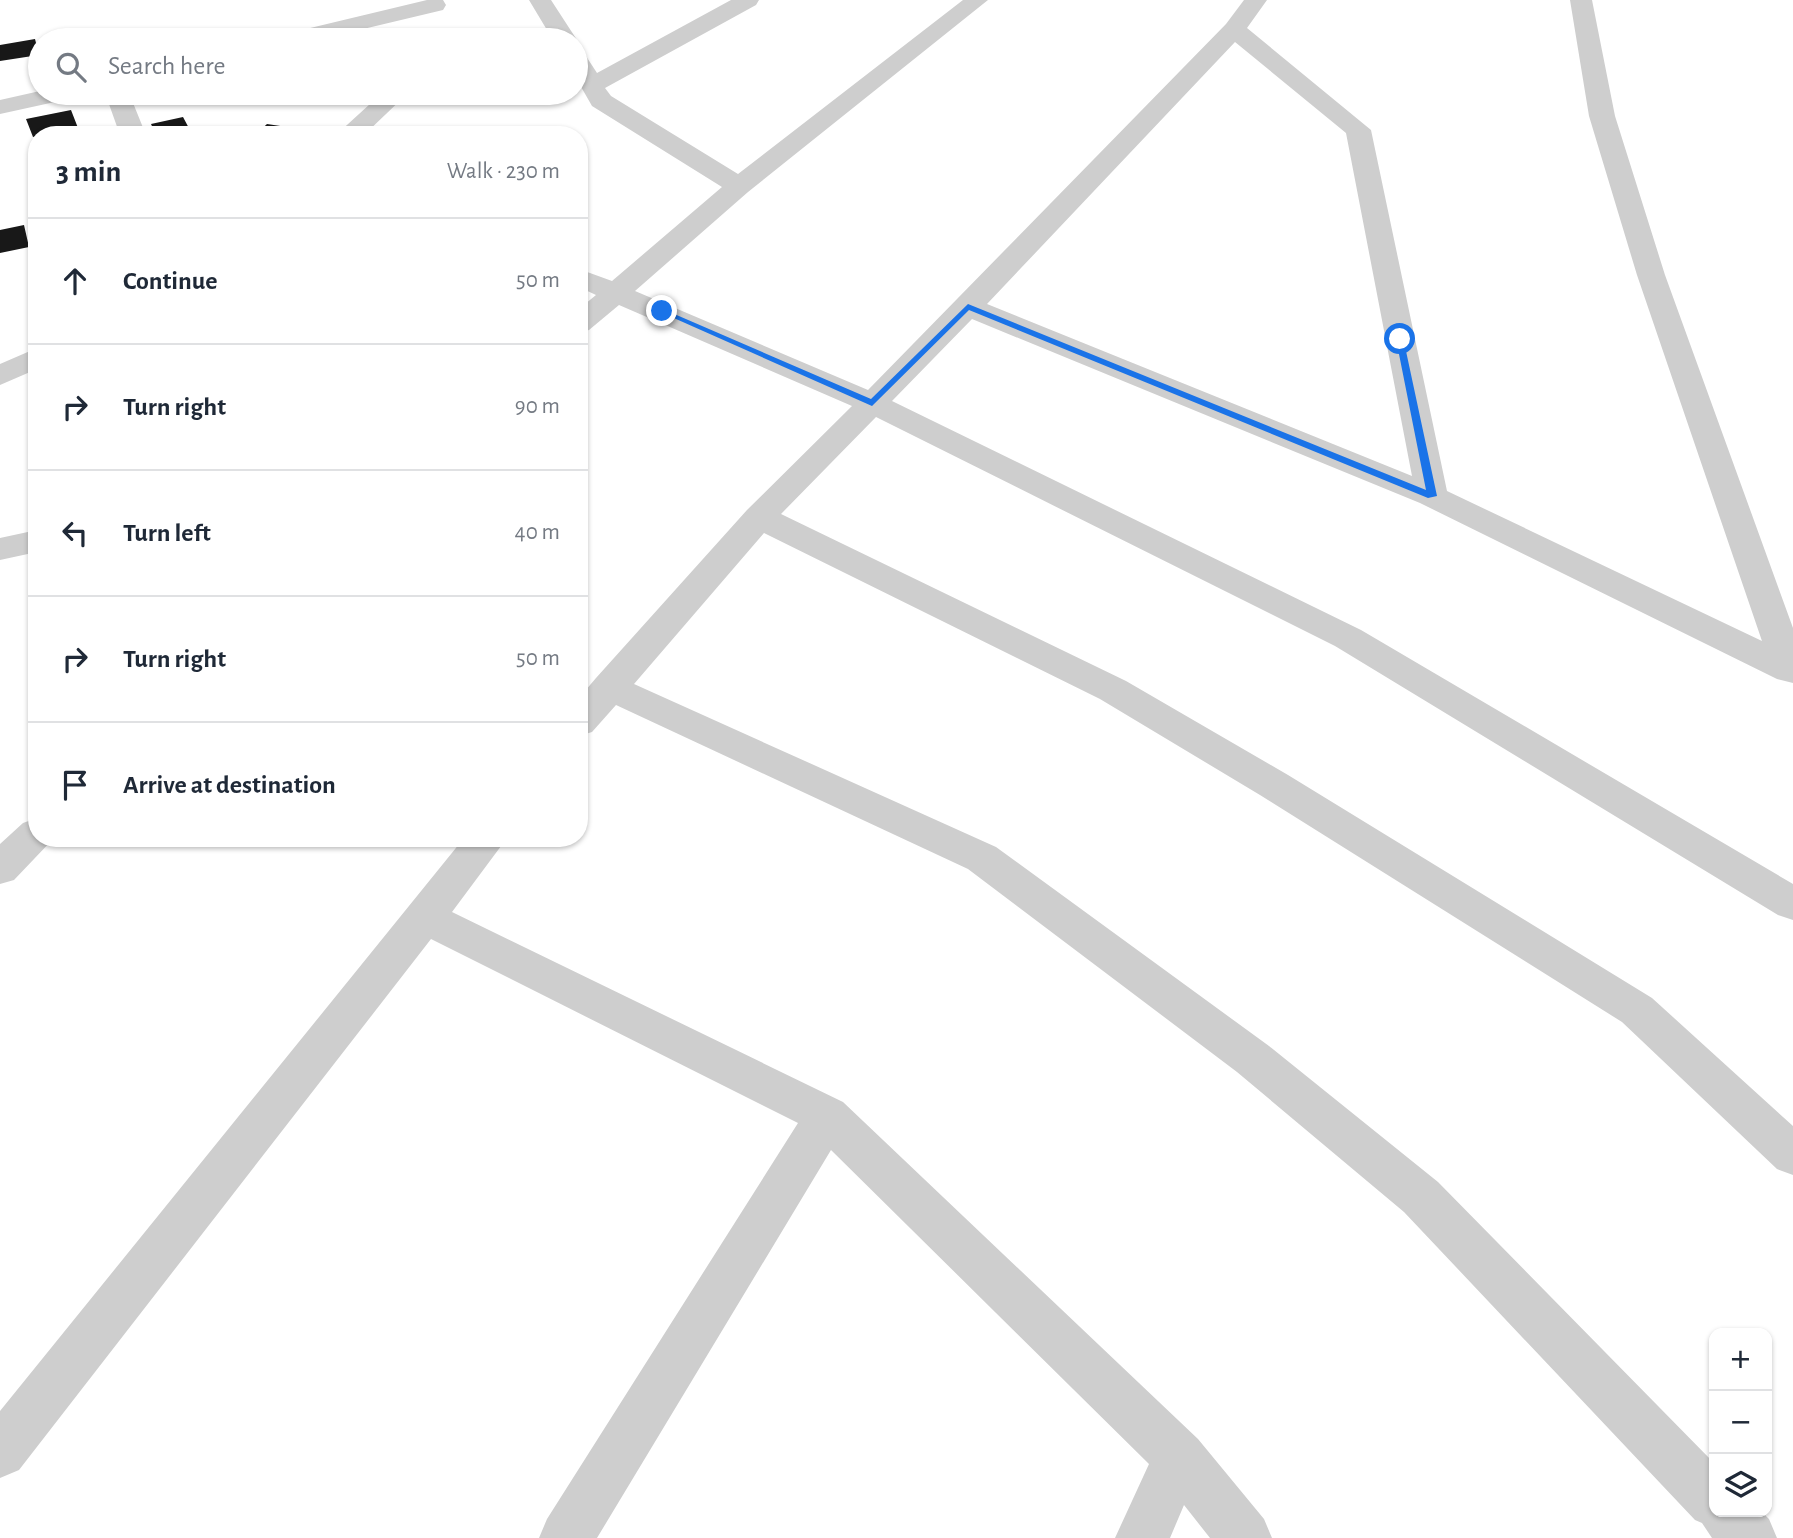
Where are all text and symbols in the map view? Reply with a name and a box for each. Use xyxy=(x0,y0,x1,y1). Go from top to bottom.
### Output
search box xyxy=(28,28,588,105)
icon: search xyxy=(52,48,90,86)
text: Search here xyxy=(108,53,226,79)
text: 3 min xyxy=(56,157,121,187)
text: Walk · 230 m xyxy=(447,160,560,183)
icon: ahead xyxy=(56,262,94,300)
text: Continue xyxy=(123,268,218,294)
text: 50 m xyxy=(516,269,560,292)
route end xyxy=(646,295,677,326)
route start xyxy=(1384,323,1415,354)
icon: right xyxy=(56,388,94,426)
text: Turn right xyxy=(123,394,226,420)
text: 90 m xyxy=(515,395,560,418)
icon: left xyxy=(56,514,94,552)
text: Turn left xyxy=(123,520,211,546)
text: 40 m xyxy=(515,521,560,544)
icon: right xyxy=(56,640,94,678)
text: Turn right xyxy=(123,646,226,672)
text: 50 m xyxy=(516,647,560,670)
icon: arrive xyxy=(56,766,94,804)
text: Arrive at destination xyxy=(123,772,336,798)
map controls xyxy=(1709,1328,1772,1517)
button: + xyxy=(1709,1328,1772,1391)
button: − xyxy=(1709,1391,1772,1454)
button: layers xyxy=(1709,1454,1772,1517)

